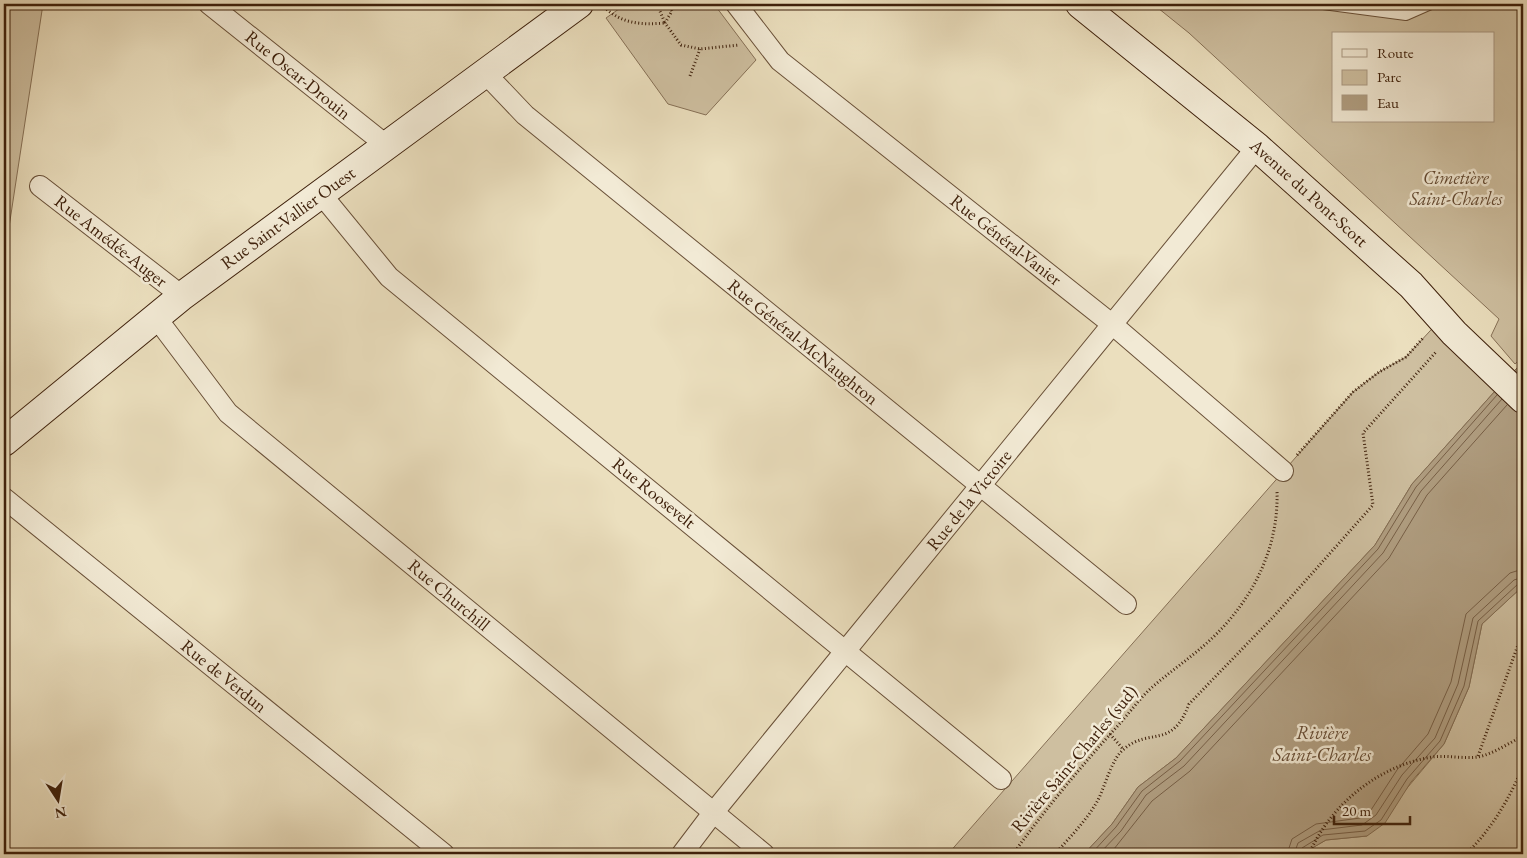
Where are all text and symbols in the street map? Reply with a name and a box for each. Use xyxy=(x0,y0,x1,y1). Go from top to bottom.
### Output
street label: Rue Oscar-Drouin xyxy=(241,25,356,125)
legend xyxy=(1332,32,1494,122)
text: Route xyxy=(1377,43,1414,62)
text: Parc xyxy=(1377,67,1402,86)
text: Eau xyxy=(1377,93,1399,112)
street label: Avenue du Pont-Scott xyxy=(1245,133,1373,252)
street label: Rue Saint-Vallier Ouest xyxy=(216,161,360,274)
park label: Cimetière Saint-Charles xyxy=(1408,166,1504,210)
street label: Rue Amédée-Auger xyxy=(50,189,172,292)
street label: Rue Général-Vanier xyxy=(946,189,1067,290)
street label: Rue Général-McNaughton xyxy=(723,274,884,410)
street label: Rue de la Victoire xyxy=(921,445,1016,555)
street label: Rue Roosevelt xyxy=(608,452,701,534)
street label: Rue Churchill xyxy=(404,554,495,636)
street label: Rue de Verdun xyxy=(177,634,272,718)
street label: Rivière Saint-Charles (sud) xyxy=(1005,680,1142,837)
water label: Rivière Saint-Charles xyxy=(1272,720,1372,767)
north arrow xyxy=(32,776,82,826)
scale bar xyxy=(1334,793,1411,825)
text: 20 m xyxy=(1342,801,1371,820)
text: N xyxy=(53,803,68,823)

